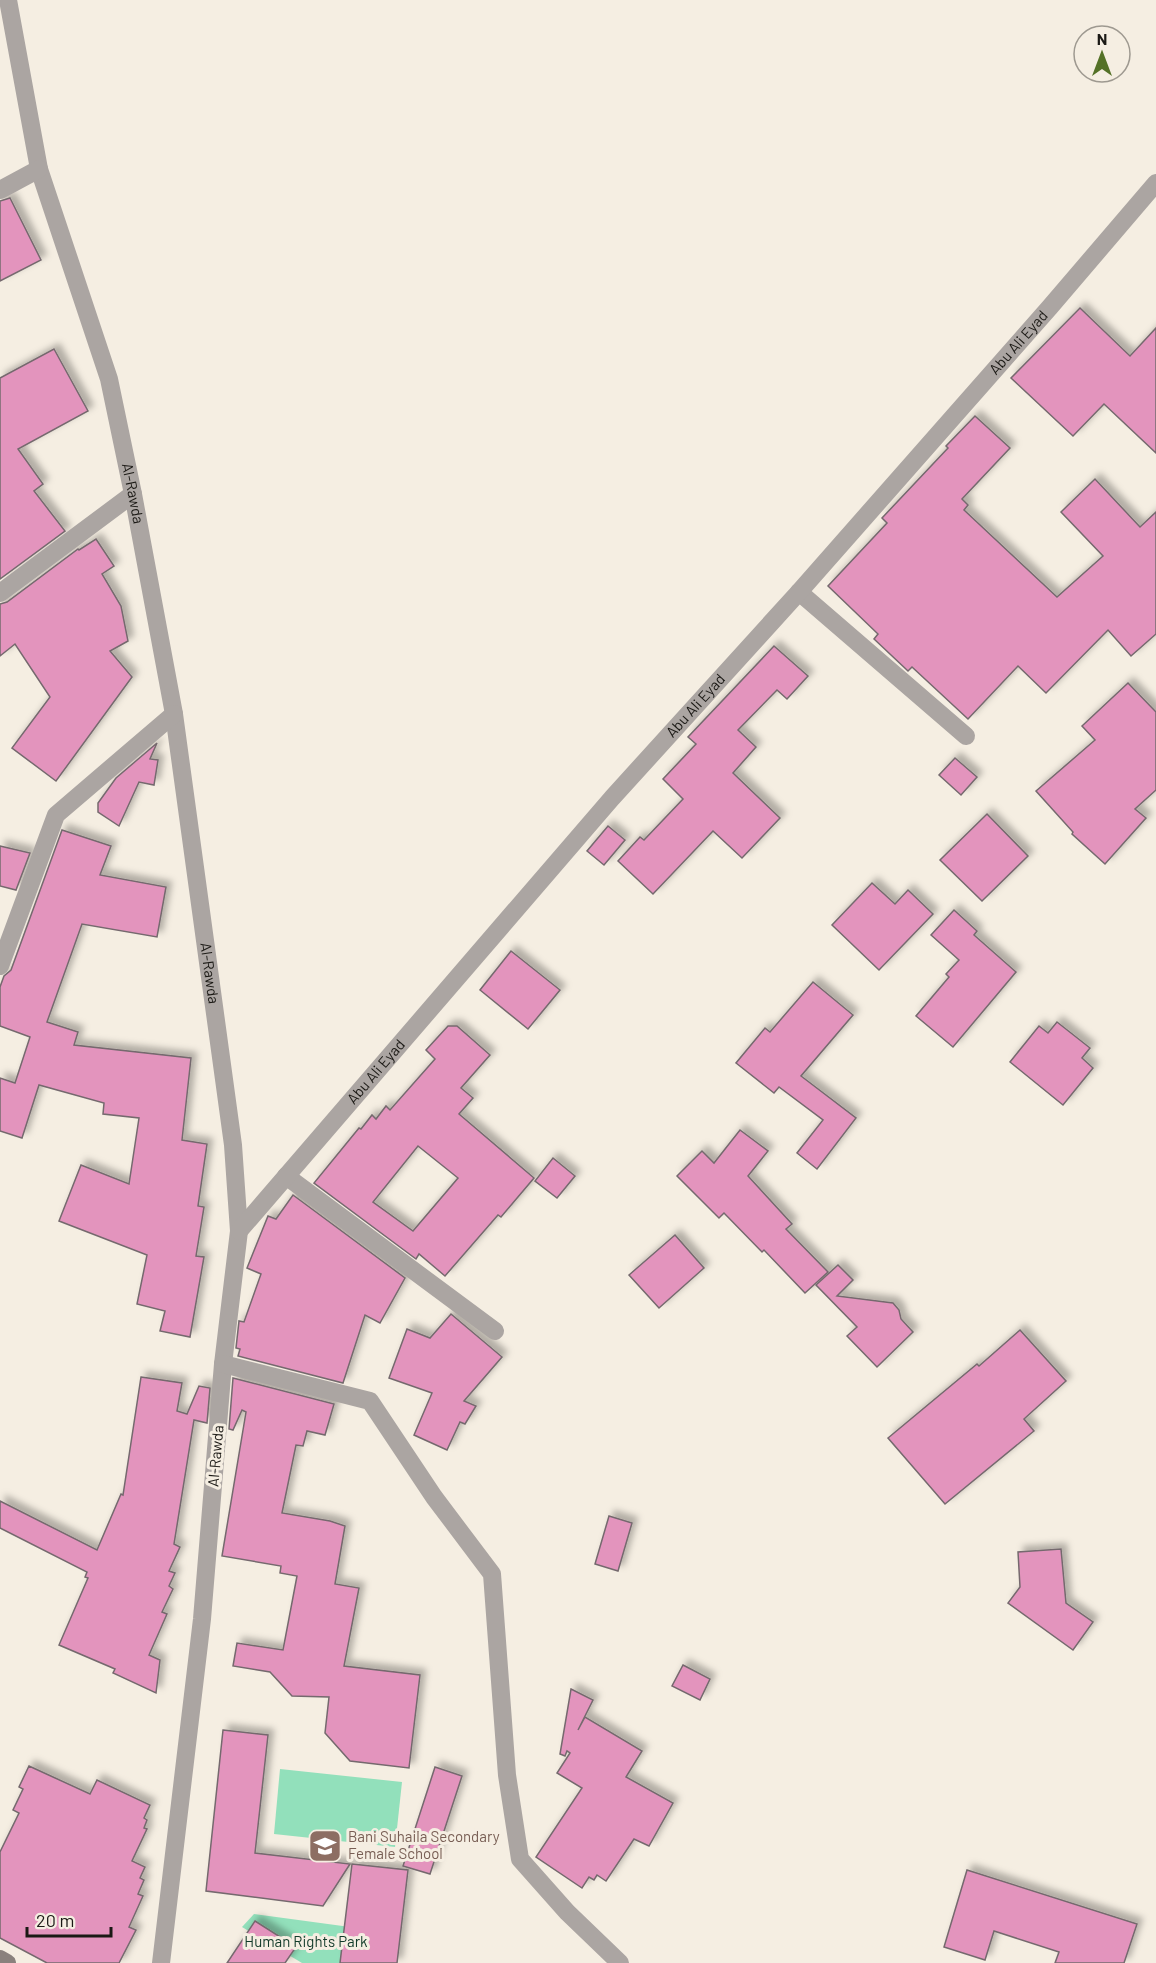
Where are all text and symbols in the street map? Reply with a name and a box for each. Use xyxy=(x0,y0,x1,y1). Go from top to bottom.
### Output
north arrow xyxy=(1072,24,1132,84)
text: N xyxy=(1097,29,1107,48)
street label: Abu Ali Eyad xyxy=(985,306,1051,378)
street label: Al-Rawda xyxy=(119,461,148,525)
street label: Abu Ali Eyad xyxy=(662,670,728,741)
street label: Al-Rawda xyxy=(197,941,224,1005)
street label: Abu Ali Eyad xyxy=(343,1035,408,1107)
street label: Al-Rawda xyxy=(203,1424,227,1487)
place label: Bani Suhaila Secondary Female School xyxy=(348,1827,500,1862)
school or university icon: Bani Suhaila Secondary Female School xyxy=(307,1828,343,1864)
scale bar xyxy=(27,1900,111,1938)
text: 20 m xyxy=(36,1909,74,1931)
park label: Human Rights Park xyxy=(244,1932,368,1950)

